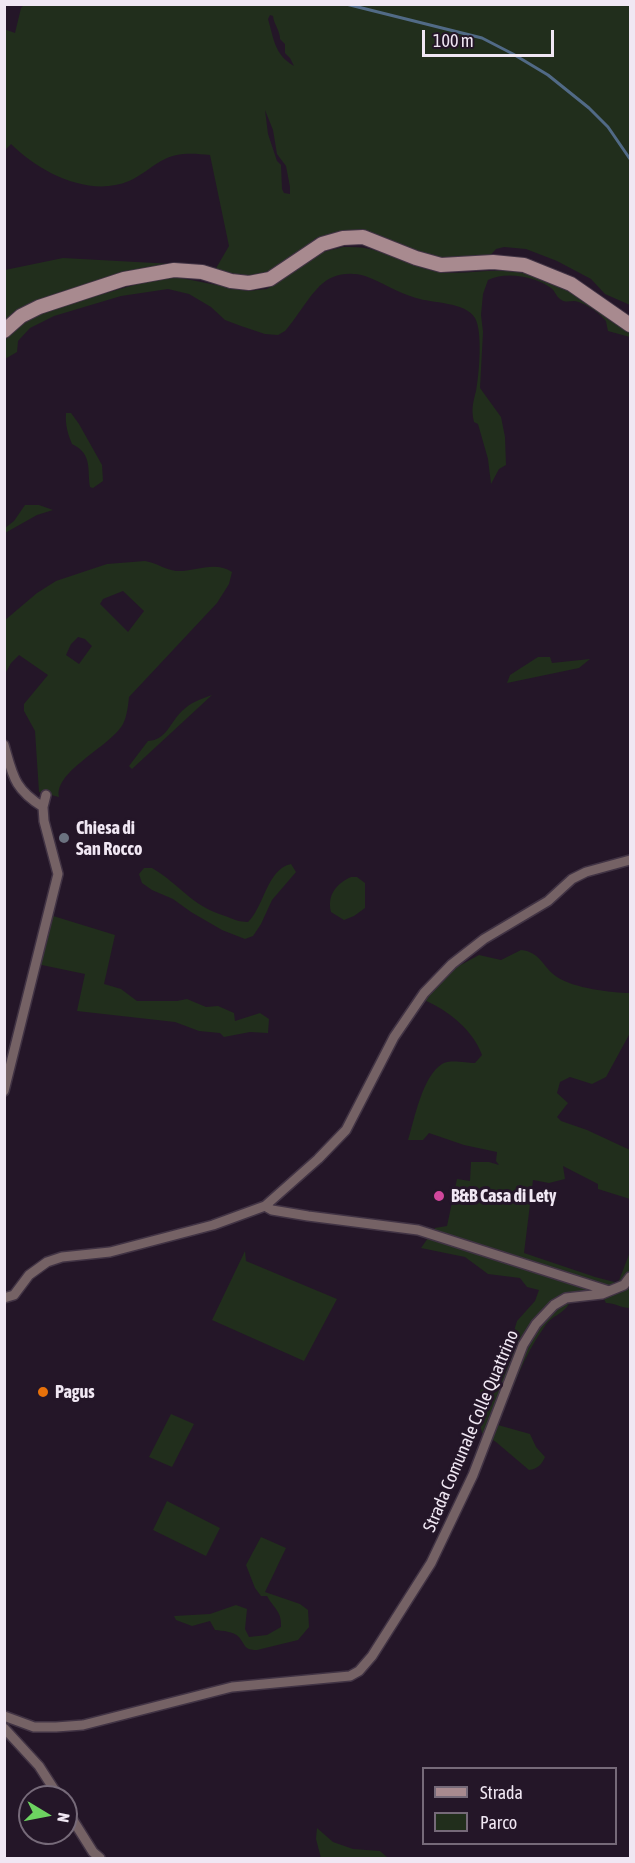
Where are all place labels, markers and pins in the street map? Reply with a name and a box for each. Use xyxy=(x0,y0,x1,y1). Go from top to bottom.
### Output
place label: Chiesa di San Rocco xyxy=(76,817,142,860)
marker: Chiesa di San Rocco xyxy=(57,831,71,845)
place label: B&B Casa di Lety xyxy=(451,1185,556,1207)
marker: B&B Casa di Lety xyxy=(432,1189,446,1203)
place label: Pagus xyxy=(55,1381,95,1403)
marker: Pagus xyxy=(36,1385,50,1399)

